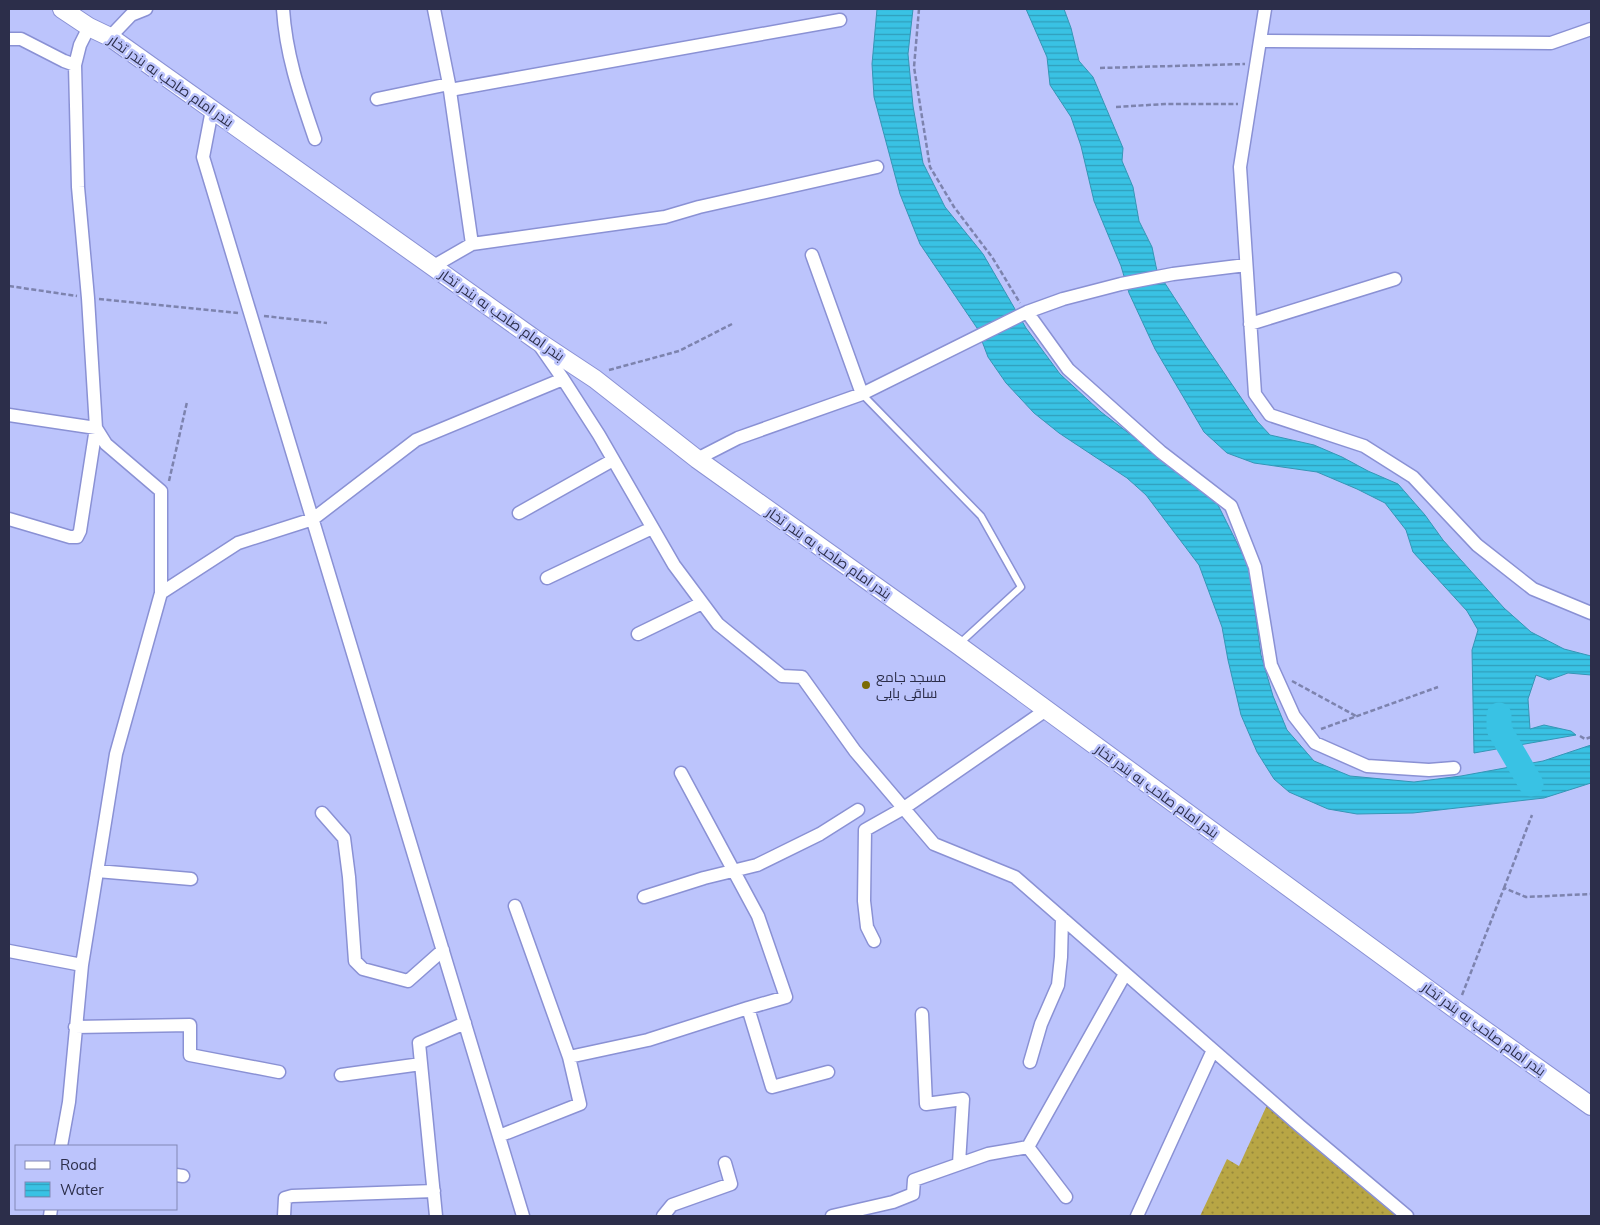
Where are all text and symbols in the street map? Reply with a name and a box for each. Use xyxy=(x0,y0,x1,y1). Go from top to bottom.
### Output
street label: بندر امام صاحب به بندر تخار xyxy=(104,30,237,132)
street label: بندر امام صاحب به بندر تخار xyxy=(435,264,568,366)
street label: بندر امام صاحب به بندر تخار xyxy=(762,502,895,604)
place label: مسجد جامع ساقی بایی xyxy=(876,668,946,702)
marker: مسجد جامع ساقی بایی xyxy=(860,679,872,691)
street label: بندر امام صاحب به بندر تخار xyxy=(1090,739,1222,843)
street label: بندر امام صاحب به بندر تخار xyxy=(1417,977,1549,1081)
legend xyxy=(15,1145,178,1210)
text: Road xyxy=(60,1155,97,1174)
text: Water xyxy=(60,1180,104,1199)

